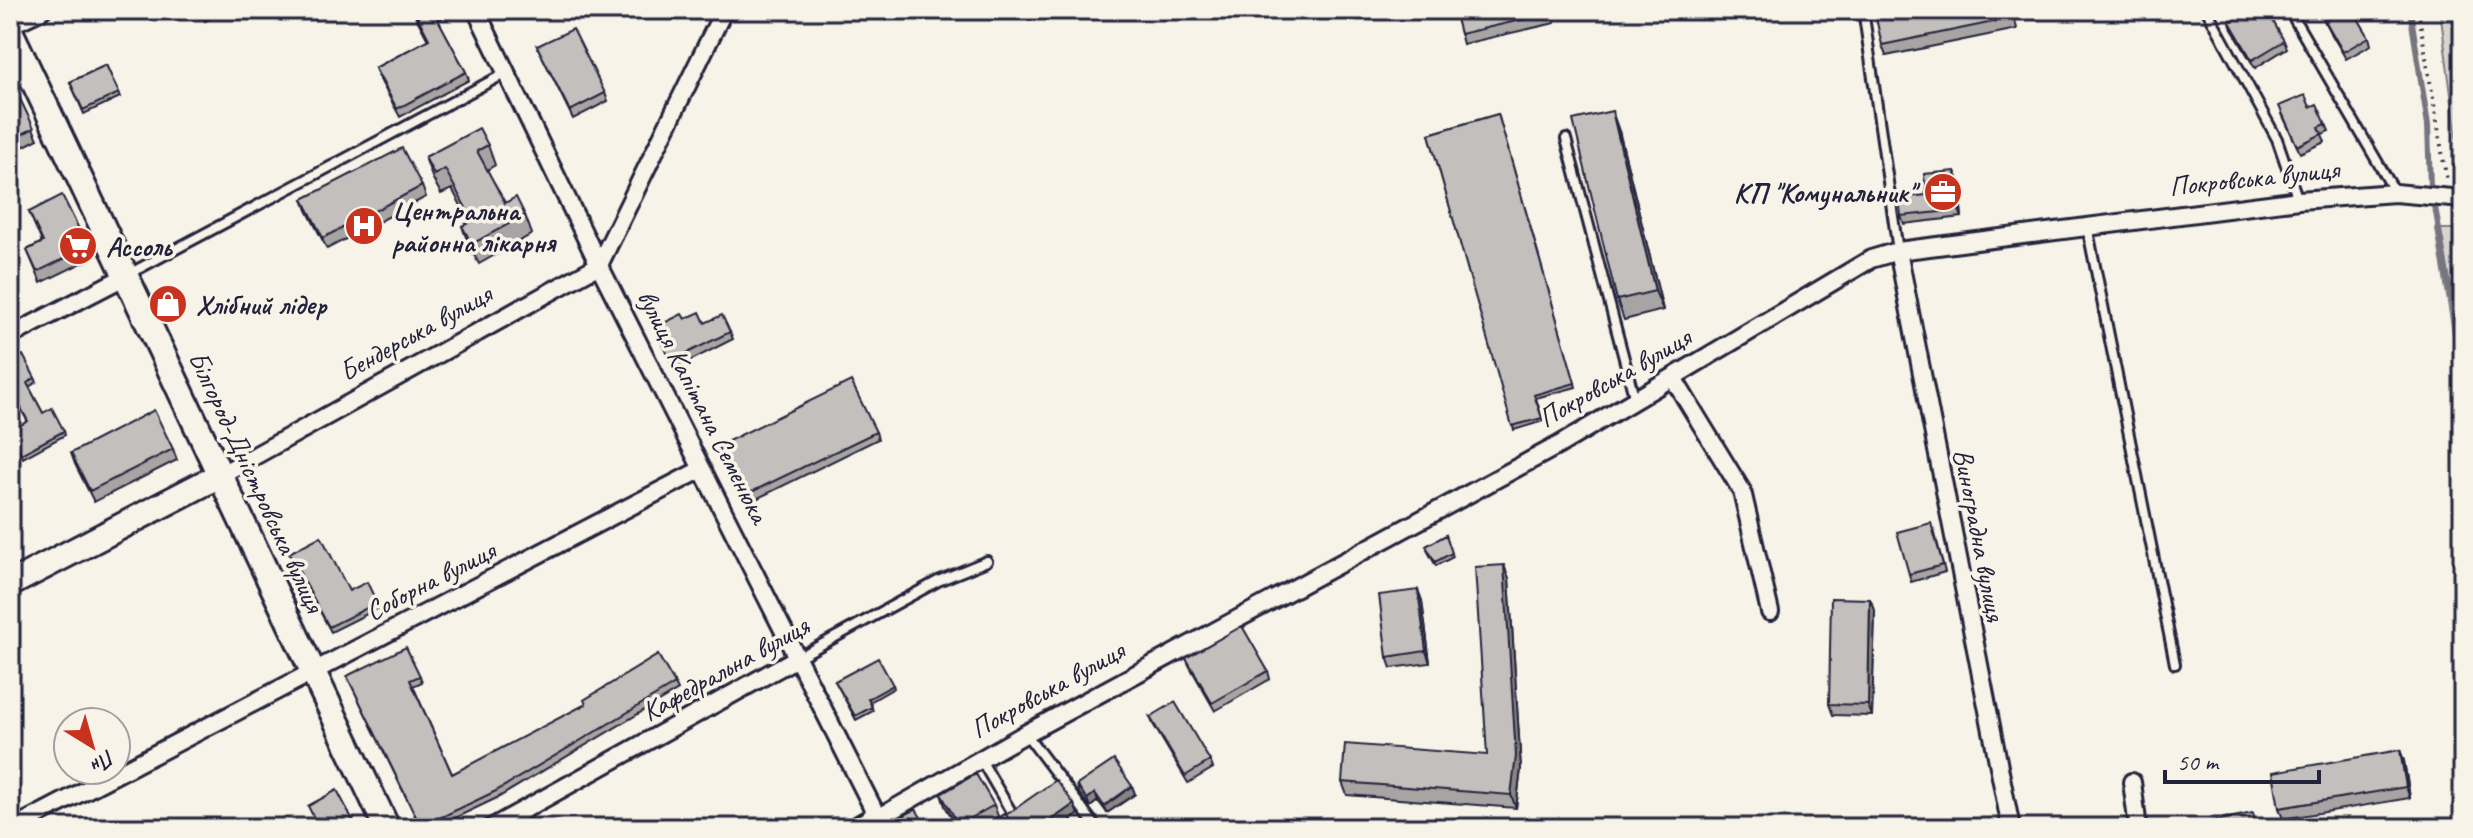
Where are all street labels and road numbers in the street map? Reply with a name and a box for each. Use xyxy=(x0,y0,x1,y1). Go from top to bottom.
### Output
street label: Покровська вулиця xyxy=(2167,151,2343,204)
street label: Бендерська вулиця xyxy=(333,275,500,389)
street label: вулиця Капітана Семенюка xyxy=(630,284,779,531)
street label: Покровська вулиця xyxy=(1532,318,1699,435)
street label: Білгород-Дністровська вулиця xyxy=(181,345,333,619)
street label: Виноградна вулиця xyxy=(1946,446,2014,625)
street label: Соборна вулиця xyxy=(359,532,503,628)
street label: Кафедральна вулиця xyxy=(635,608,816,729)
street label: Покровська вулиця xyxy=(964,632,1132,746)

